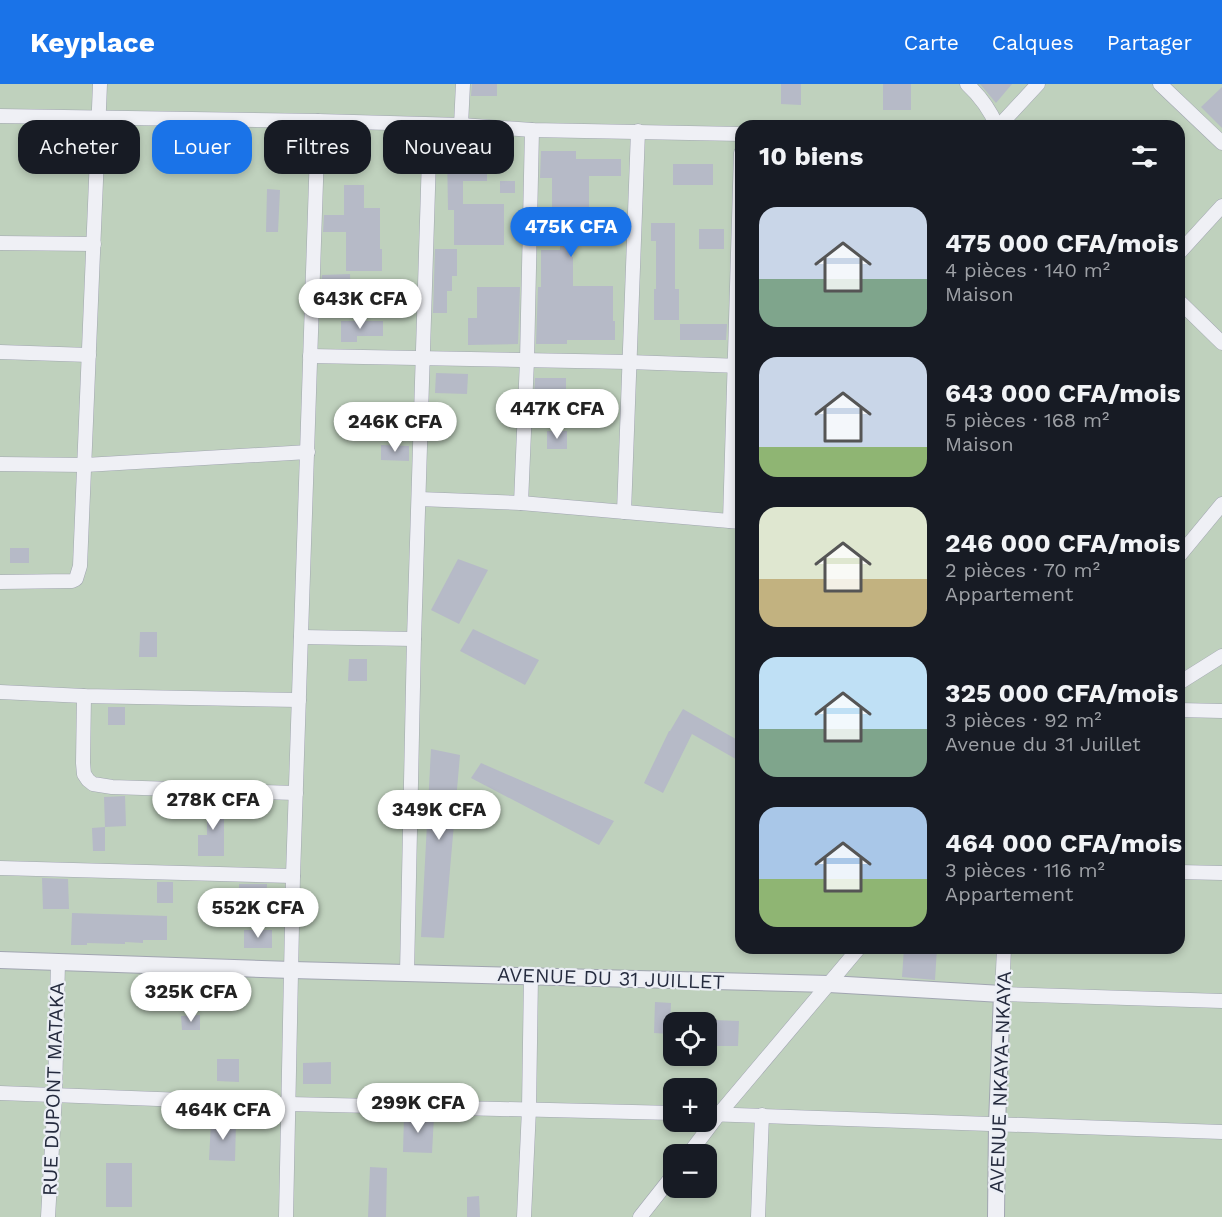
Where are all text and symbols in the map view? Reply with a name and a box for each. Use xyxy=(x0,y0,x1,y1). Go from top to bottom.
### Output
text: Keyplace xyxy=(30,26,155,59)
text: Carte xyxy=(904,30,959,55)
text: Calques xyxy=(992,30,1074,55)
text: Partager xyxy=(1107,30,1192,55)
chip: Acheter xyxy=(18,120,140,174)
chip: Louer xyxy=(152,120,252,174)
chip: Filtres xyxy=(264,120,371,174)
chip: Nouveau xyxy=(383,120,514,174)
icon: filters xyxy=(1128,140,1161,173)
text: 10 biens xyxy=(759,141,863,171)
pin: 475K CFA xyxy=(509,207,633,258)
text: 475K CFA xyxy=(524,214,618,238)
text: 475 000 CFA/mois xyxy=(945,228,1179,258)
icon: home xyxy=(807,231,879,303)
text: 4 pièces · 140 m² xyxy=(945,258,1110,282)
pin: 643K CFA xyxy=(298,279,422,330)
text: Maison xyxy=(945,282,1014,306)
text: 643K CFA xyxy=(313,286,407,310)
text: 643 000 CFA/mois xyxy=(945,378,1181,408)
icon: home xyxy=(807,381,879,453)
pin: 447K CFA xyxy=(495,389,619,440)
text: 447K CFA xyxy=(510,396,604,420)
pin: 246K CFA xyxy=(333,402,457,453)
text: 5 pièces · 168 m² xyxy=(945,408,1109,432)
text: 246K CFA xyxy=(348,409,442,433)
text: Maison xyxy=(945,432,1014,456)
text: 246 000 CFA/mois xyxy=(945,528,1180,558)
icon: home xyxy=(807,531,879,603)
text: 2 pièces · 70 m² xyxy=(945,558,1100,582)
text: Appartement xyxy=(945,582,1073,606)
text: 325 000 CFA/mois xyxy=(945,678,1178,708)
icon: home xyxy=(807,681,879,753)
text: 3 pièces · 92 m² xyxy=(945,708,1102,732)
text: Avenue du 31 Juillet xyxy=(945,732,1141,756)
pin: 278K CFA xyxy=(151,780,275,831)
text: 278K CFA xyxy=(166,787,260,811)
pin: 349K CFA xyxy=(377,790,501,841)
text: 349K CFA xyxy=(392,797,486,821)
text: 464 000 CFA/mois xyxy=(945,828,1182,858)
icon: home xyxy=(807,831,879,903)
text: 3 pièces · 116 m² xyxy=(945,858,1105,882)
text: Appartement xyxy=(945,882,1073,906)
pin: 552K CFA xyxy=(196,888,320,939)
text: 552K CFA xyxy=(212,895,304,919)
street label: AVENUE DU 31 JUILLET xyxy=(497,962,725,994)
street label: AVENUE NKAYA-NKAYA xyxy=(984,971,1016,1193)
pin: 325K CFA xyxy=(129,972,253,1023)
text: 325K CFA xyxy=(144,979,238,1003)
street label: RUE DUPONT MATAKA xyxy=(37,982,69,1196)
map controls xyxy=(663,1012,717,1198)
button: locate xyxy=(663,1012,717,1066)
button: + xyxy=(663,1078,717,1132)
pin: 299K CFA xyxy=(356,1083,480,1134)
pin: 464K CFA xyxy=(161,1090,285,1141)
text: 299K CFA xyxy=(371,1090,465,1114)
text: 464K CFA xyxy=(175,1097,271,1121)
button: − xyxy=(663,1144,717,1198)

